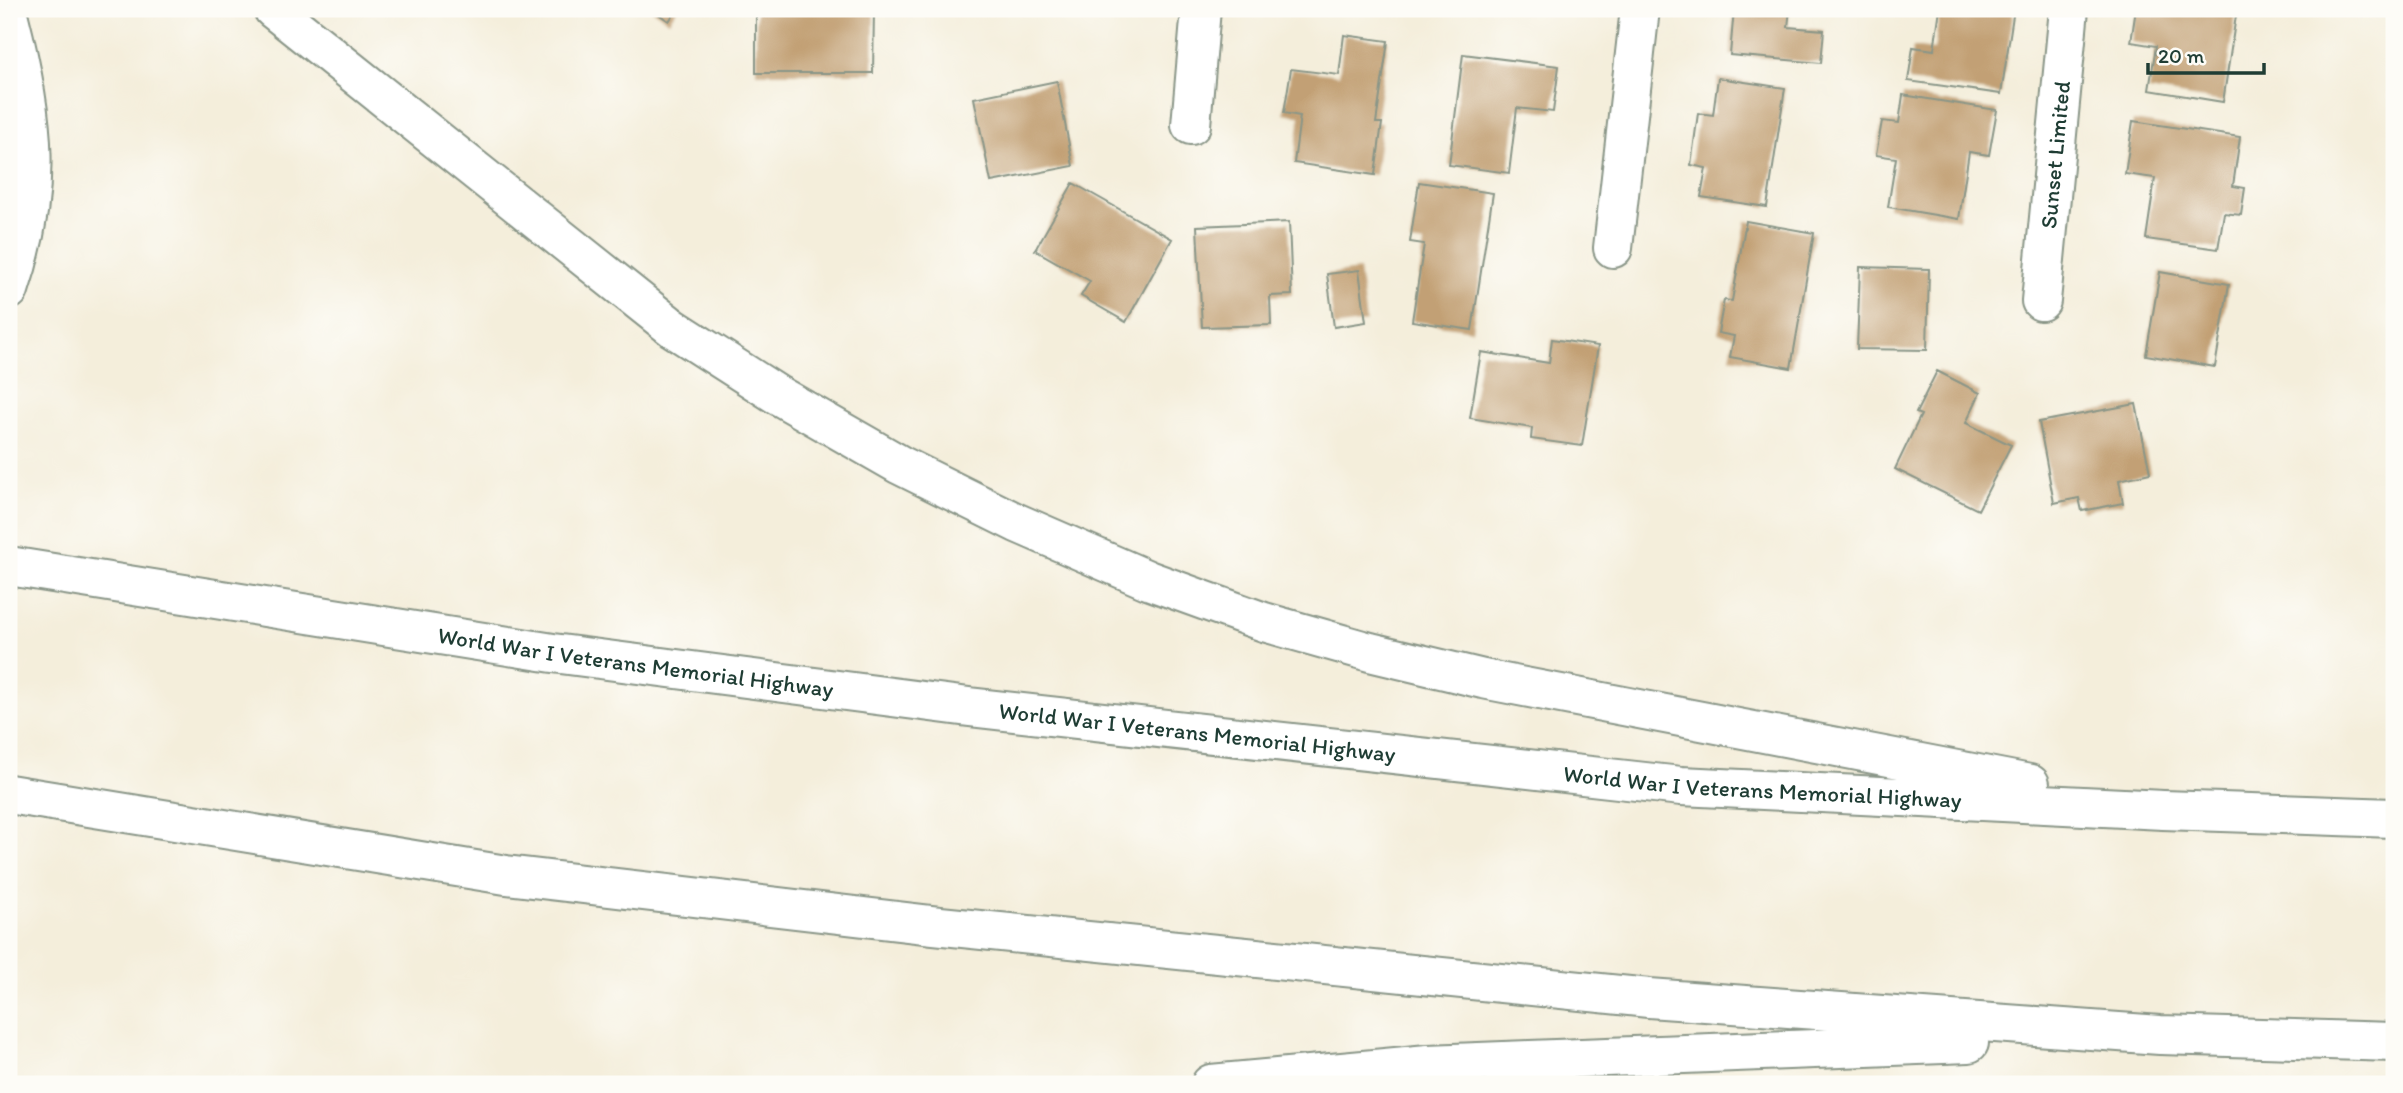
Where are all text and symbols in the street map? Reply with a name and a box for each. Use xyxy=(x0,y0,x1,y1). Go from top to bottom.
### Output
scale bar xyxy=(2148,32,2263,76)
text: 20 m xyxy=(2158,43,2205,68)
street label: Sunset Limited xyxy=(2034,79,2076,230)
street label: World War I Veterans Memorial Highway xyxy=(436,621,835,703)
street label: World War I Veterans Memorial Highway xyxy=(997,696,1397,768)
street label: World War I Veterans Memorial Highway xyxy=(1562,759,1962,814)

